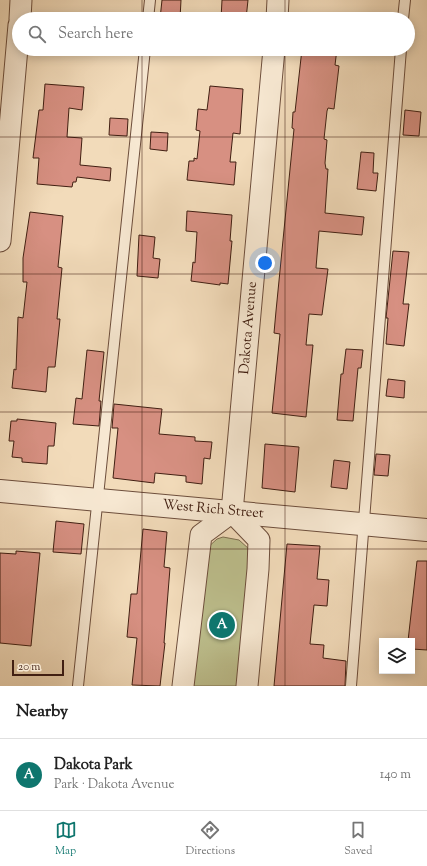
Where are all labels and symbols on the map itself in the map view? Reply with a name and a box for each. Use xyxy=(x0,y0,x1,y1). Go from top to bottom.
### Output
your location xyxy=(255,253,275,273)
street label: Dakota Avenue xyxy=(235,281,263,375)
street label: West Rich Street xyxy=(162,496,265,524)
pin: A xyxy=(209,610,235,640)
scale bar xyxy=(12,658,64,677)

